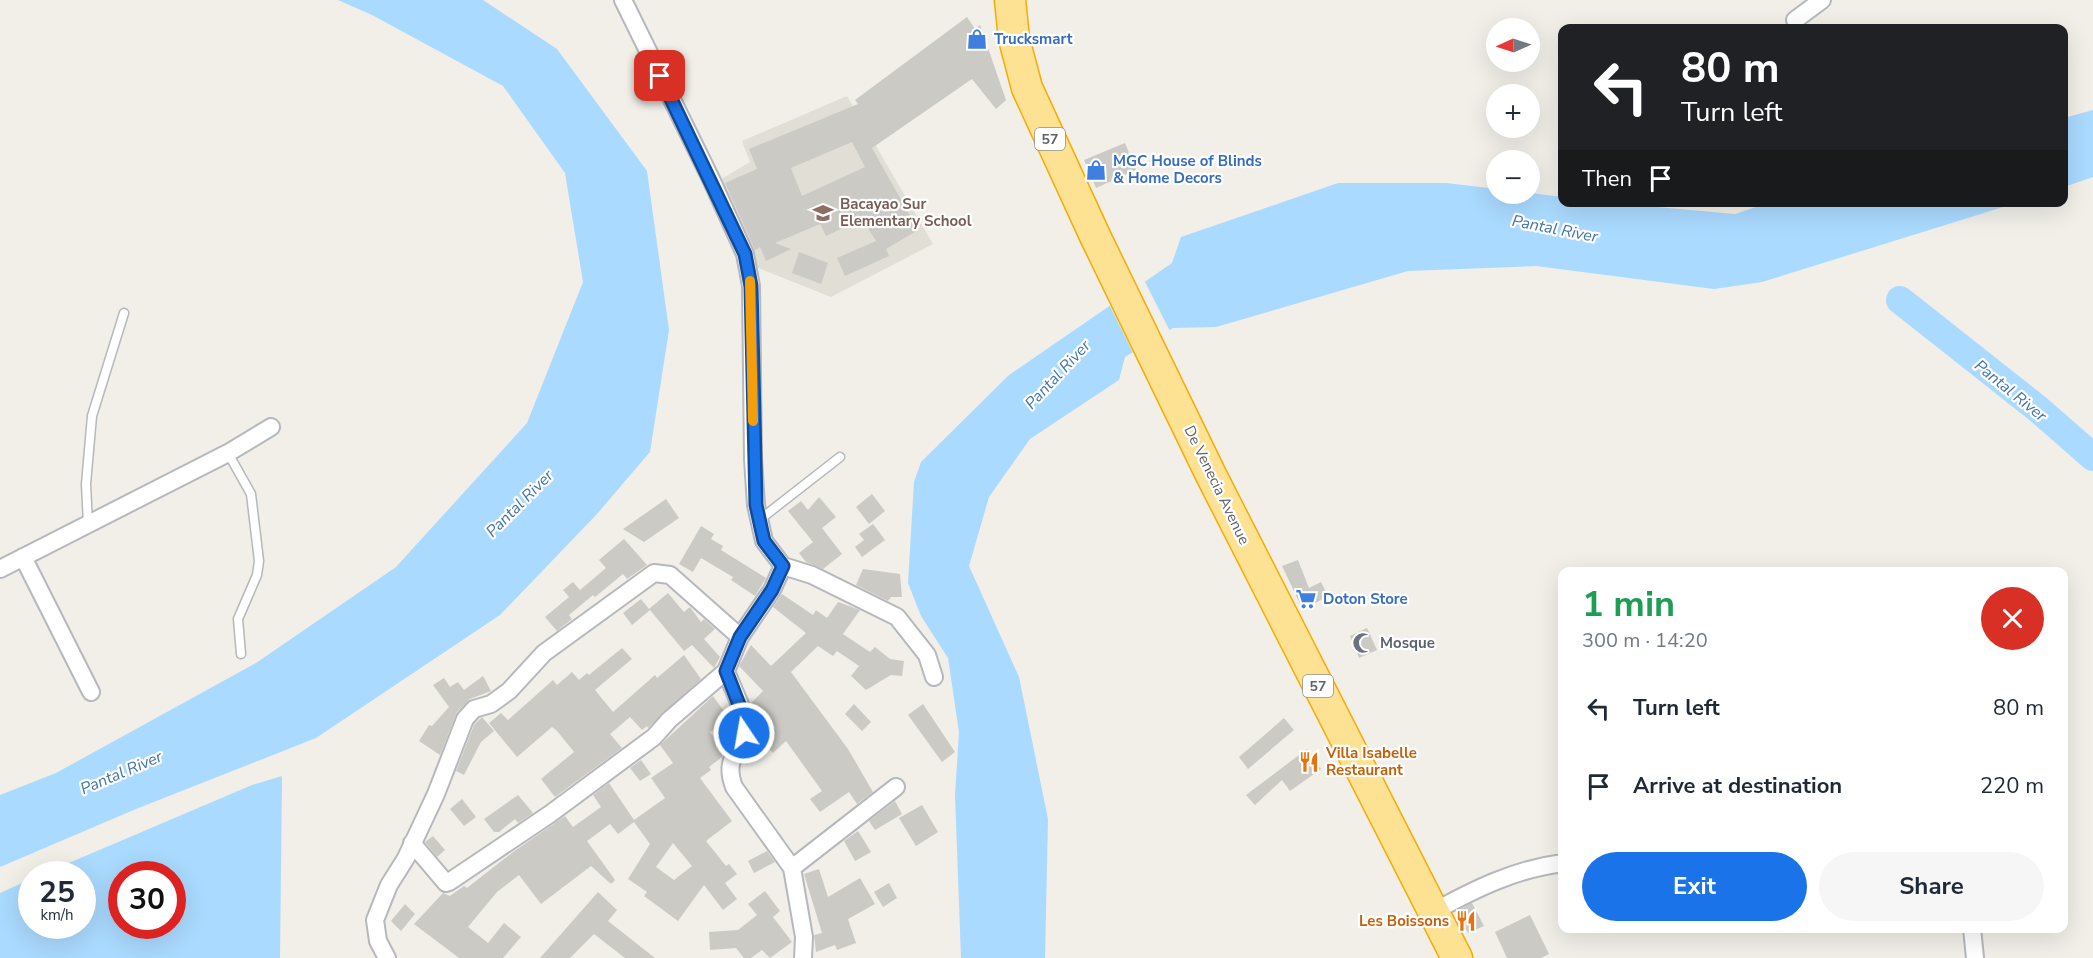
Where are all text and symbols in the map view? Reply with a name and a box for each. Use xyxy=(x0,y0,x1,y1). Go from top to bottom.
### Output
north arrow xyxy=(1486,18,1540,72)
map controls xyxy=(1486,18,1540,204)
shop icon: Trucksmart xyxy=(965,27,989,51)
place label: Trucksmart xyxy=(994,29,1073,49)
text: 80 m xyxy=(1681,40,1780,97)
icon: left xyxy=(1582,48,1660,126)
pin xyxy=(634,50,685,101)
icon: arrive xyxy=(643,59,676,92)
button: + xyxy=(1486,84,1540,138)
text: Turn left xyxy=(1681,94,1782,131)
road number: 57 xyxy=(1035,128,1065,150)
button: − xyxy=(1486,150,1540,204)
place label: MGC House of Blinds & Home Decors xyxy=(1113,151,1262,188)
shop icon: MGC House of Blinds & Home Decors xyxy=(1084,158,1108,182)
icon: arrive xyxy=(1644,162,1677,195)
text: Then xyxy=(1582,164,1632,194)
place label: Bacayao Sur Elementary School xyxy=(840,194,972,231)
school or university icon: Bacayao Sur Elementary School xyxy=(811,201,835,225)
water label: Pantal River xyxy=(1510,210,1601,248)
water label: Pantal River xyxy=(1020,334,1096,414)
water label: Pantal River xyxy=(1970,355,2052,428)
street label: De Venecia Avenue xyxy=(1179,422,1255,548)
water label: Pantal River xyxy=(481,464,559,542)
text: 1 min xyxy=(1582,580,1675,629)
supermarket icon: Doton Store xyxy=(1294,587,1318,611)
button: close xyxy=(1981,587,2044,650)
place label: Doton Store xyxy=(1323,589,1408,609)
text: 300 m · 14:20 xyxy=(1582,627,1708,654)
mosque icon: Mosque xyxy=(1351,631,1375,655)
place label: Mosque xyxy=(1380,633,1435,653)
road number: 57 xyxy=(1303,675,1333,697)
icon: left xyxy=(1582,692,1615,725)
text: Turn left xyxy=(1633,693,1720,723)
text: 80 m xyxy=(1993,693,2044,723)
position arrow xyxy=(712,701,776,765)
place label: Villa Isabelle Restaurant xyxy=(1325,743,1417,780)
water label: Pantal River xyxy=(77,745,167,800)
restaurant icon: Villa Isabelle Restaurant xyxy=(1297,750,1321,774)
icon: arrive xyxy=(1582,770,1615,803)
text: Arrive at destination xyxy=(1633,771,1842,801)
text: 220 m xyxy=(1980,771,2044,801)
button: Exit xyxy=(1582,852,1807,921)
button: Share xyxy=(1819,852,2044,921)
speed limit sign: 30 xyxy=(108,861,186,939)
text: 25 xyxy=(39,872,75,913)
text: km/h xyxy=(40,905,74,925)
restaurant icon: Les Boissons xyxy=(1454,909,1478,933)
place label: Les Boissons xyxy=(1359,911,1449,931)

